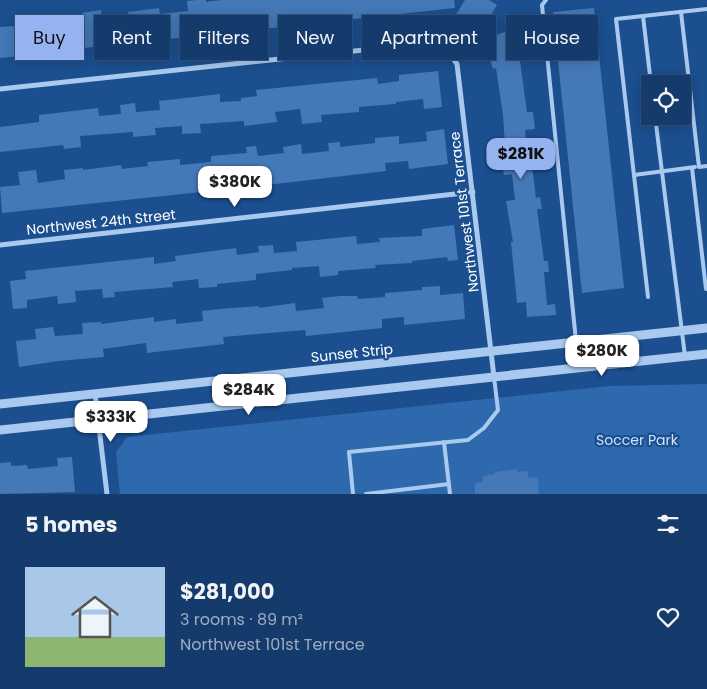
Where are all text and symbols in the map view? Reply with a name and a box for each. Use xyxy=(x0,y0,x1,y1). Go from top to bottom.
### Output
chip: Buy xyxy=(15,15,84,60)
chip: Rent xyxy=(94,15,170,60)
chip: Filters xyxy=(180,15,268,60)
chip: New xyxy=(278,15,352,60)
chip: Apartment xyxy=(362,15,496,60)
chip: House xyxy=(506,15,598,60)
map controls xyxy=(641,75,691,125)
button: locate xyxy=(641,75,691,125)
street label: Northwest 101st Terrace xyxy=(444,130,484,293)
pin: $281K xyxy=(486,138,556,180)
text: $281K xyxy=(497,142,545,165)
pin: $380K xyxy=(200,166,270,208)
text: $380K xyxy=(209,170,261,193)
street label: Northwest 24th Street xyxy=(25,204,177,240)
pin: $280K xyxy=(567,334,637,377)
street label: Sunset Strip xyxy=(310,339,394,367)
text: $280K xyxy=(576,339,628,362)
pin: $284K xyxy=(214,374,284,416)
text: $284K xyxy=(223,378,275,401)
pin: $333K xyxy=(76,400,146,443)
text: $333K xyxy=(86,405,136,428)
park label: Soccer Park xyxy=(596,430,679,450)
text: 5 homes xyxy=(25,510,118,539)
icon: filters xyxy=(654,510,682,538)
text: $281,000 xyxy=(180,577,274,606)
icon: home xyxy=(65,587,125,647)
icon: heart xyxy=(654,603,682,631)
text: 3 rooms · 89 m² xyxy=(180,608,303,631)
text: Northwest 101st Terrace xyxy=(180,633,365,656)

